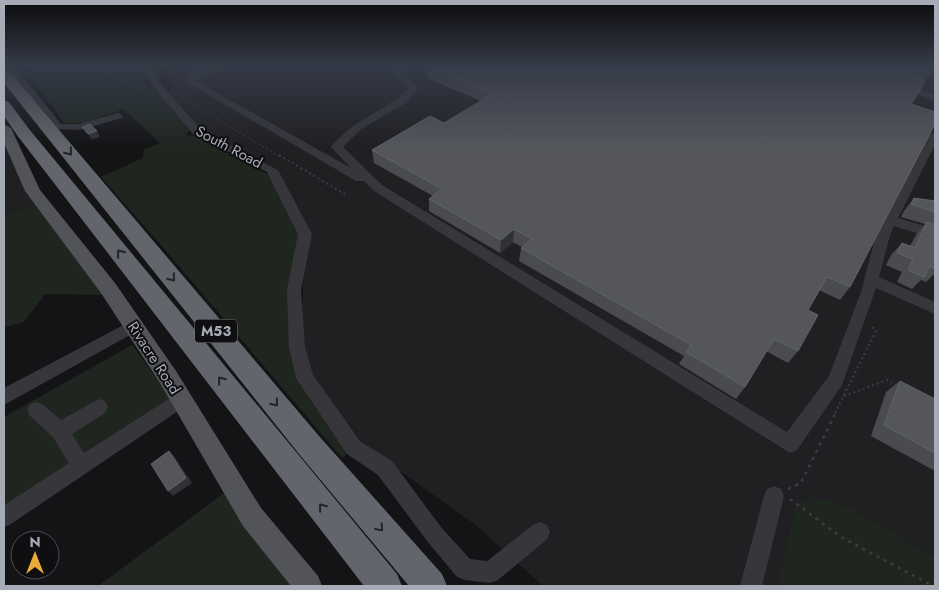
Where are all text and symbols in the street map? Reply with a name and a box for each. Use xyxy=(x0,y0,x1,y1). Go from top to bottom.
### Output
street label: South Road xyxy=(192,120,266,174)
one-way arrow xyxy=(63,146,71,155)
one-way arrow xyxy=(117,250,125,259)
one-way arrow xyxy=(166,272,175,281)
street label: Rivacre Road xyxy=(122,317,186,399)
road number: M53 xyxy=(195,320,237,342)
one-way arrow xyxy=(218,376,227,386)
one-way arrow xyxy=(269,398,278,407)
one-way arrow xyxy=(320,504,328,513)
one-way arrow xyxy=(374,522,383,531)
north arrow xyxy=(10,530,60,580)
text: N xyxy=(29,532,41,552)

